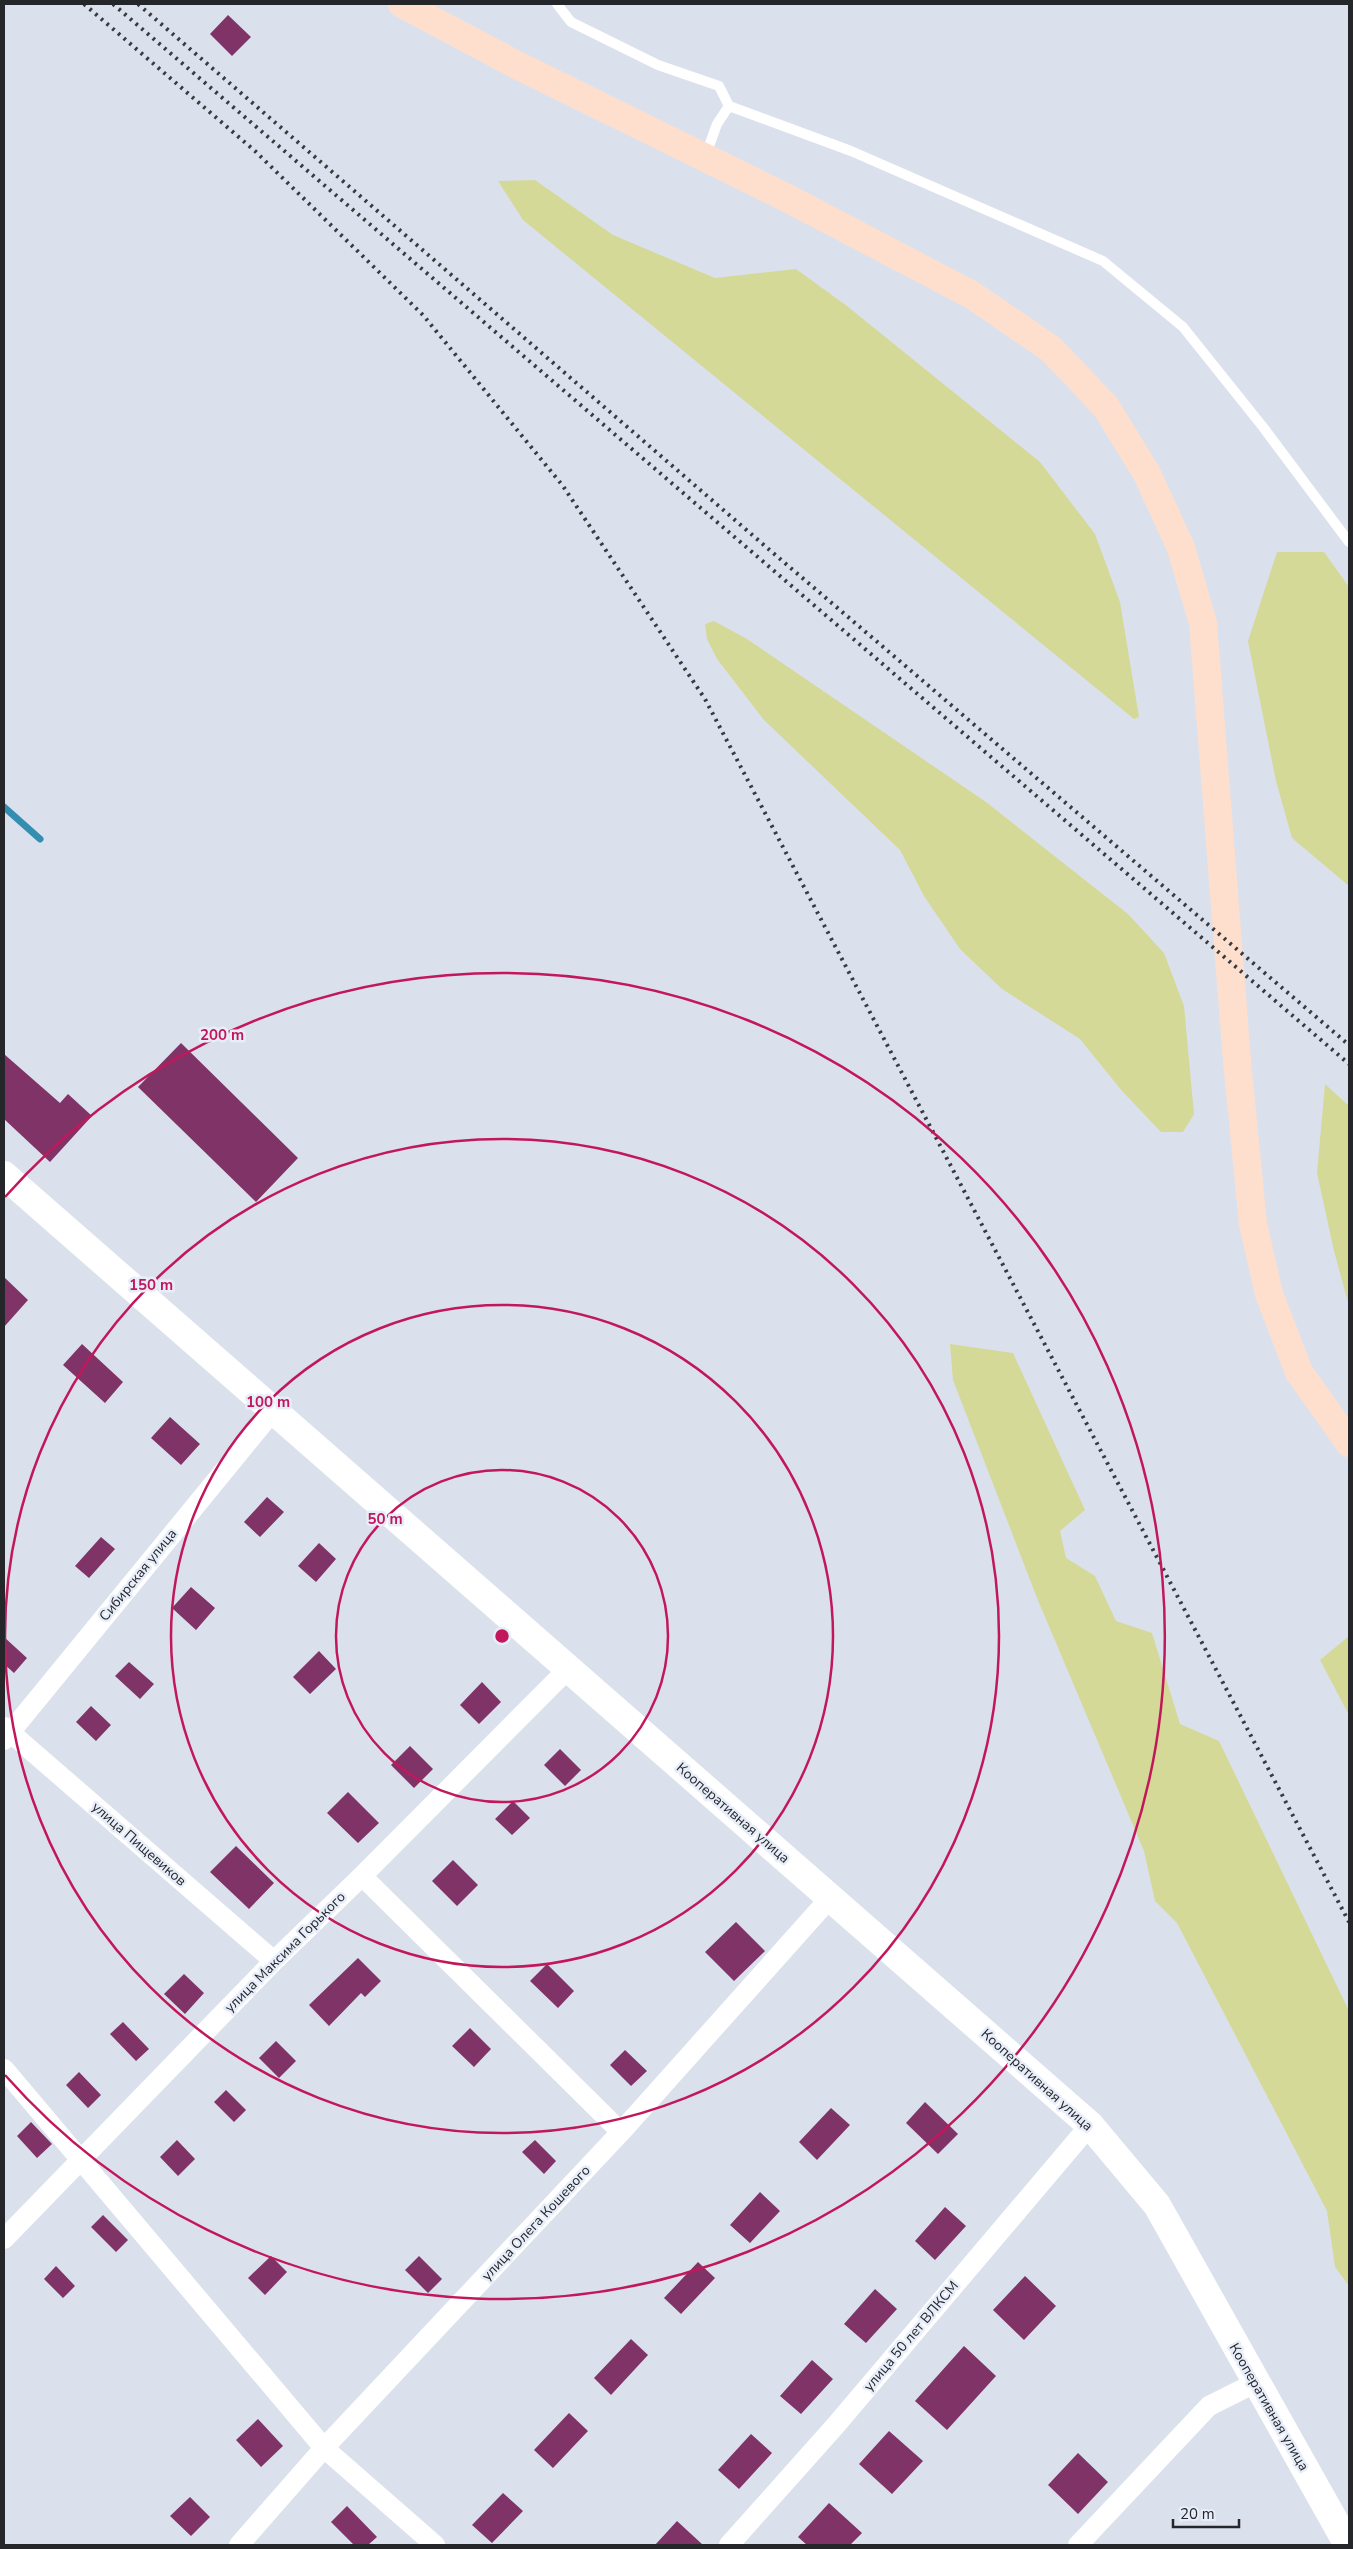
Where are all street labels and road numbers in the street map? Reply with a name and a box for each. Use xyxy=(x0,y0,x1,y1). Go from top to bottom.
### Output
street label: Сибирская улица xyxy=(95,1525,181,1625)
street label: Кооперативная улица xyxy=(672,1758,794,1868)
street label: улица Пищевиков xyxy=(88,1798,191,1891)
street label: улица Максима Горького xyxy=(220,1887,350,2017)
street label: Кооперативная улица xyxy=(977,2025,1097,2135)
street label: улица Олега Кошевого xyxy=(477,2161,595,2285)
street label: улица 50 лет ВЛКСМ xyxy=(859,2277,963,2395)
street label: Кооперативная улица xyxy=(1225,2340,1313,2474)

